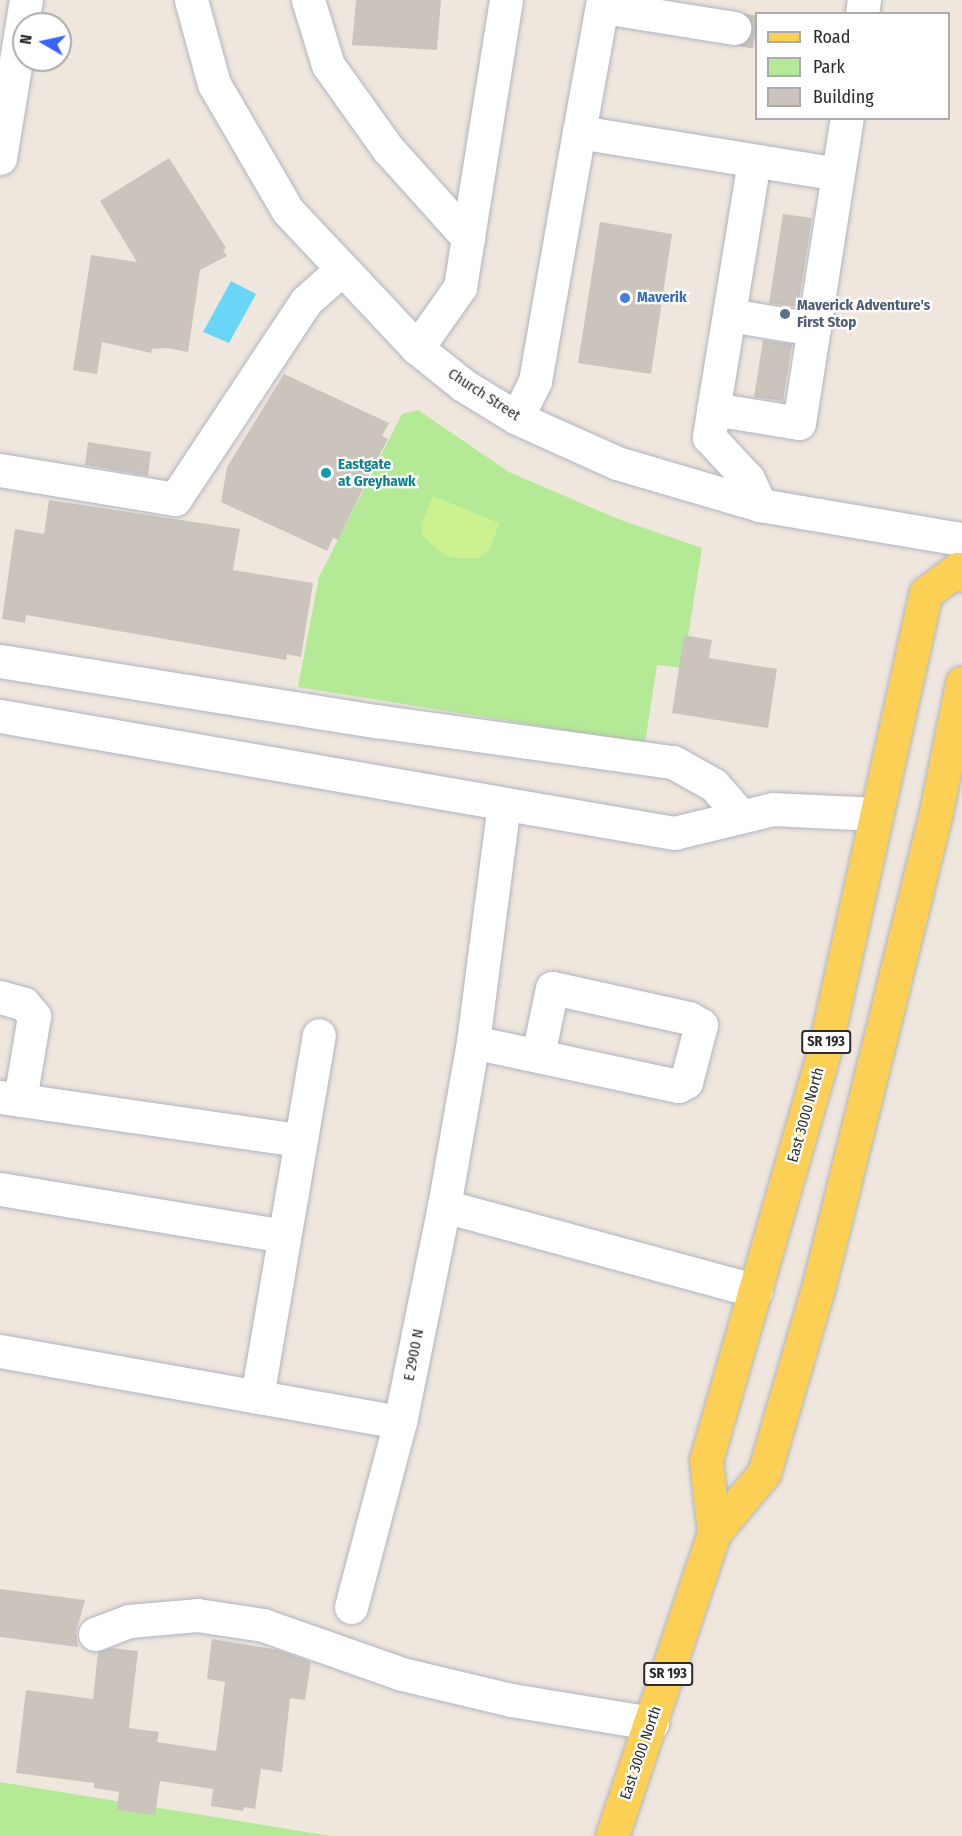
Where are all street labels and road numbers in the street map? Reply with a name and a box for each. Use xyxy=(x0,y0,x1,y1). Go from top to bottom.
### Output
street label: Church Street xyxy=(444,365,524,425)
road number: SR 193 xyxy=(800,1031,852,1053)
street label: East 3000 North xyxy=(784,1066,828,1164)
street label: E 2900 N xyxy=(400,1327,428,1383)
road number: SR 193 xyxy=(642,1663,694,1685)
street label: East 3000 North xyxy=(617,1704,665,1802)

